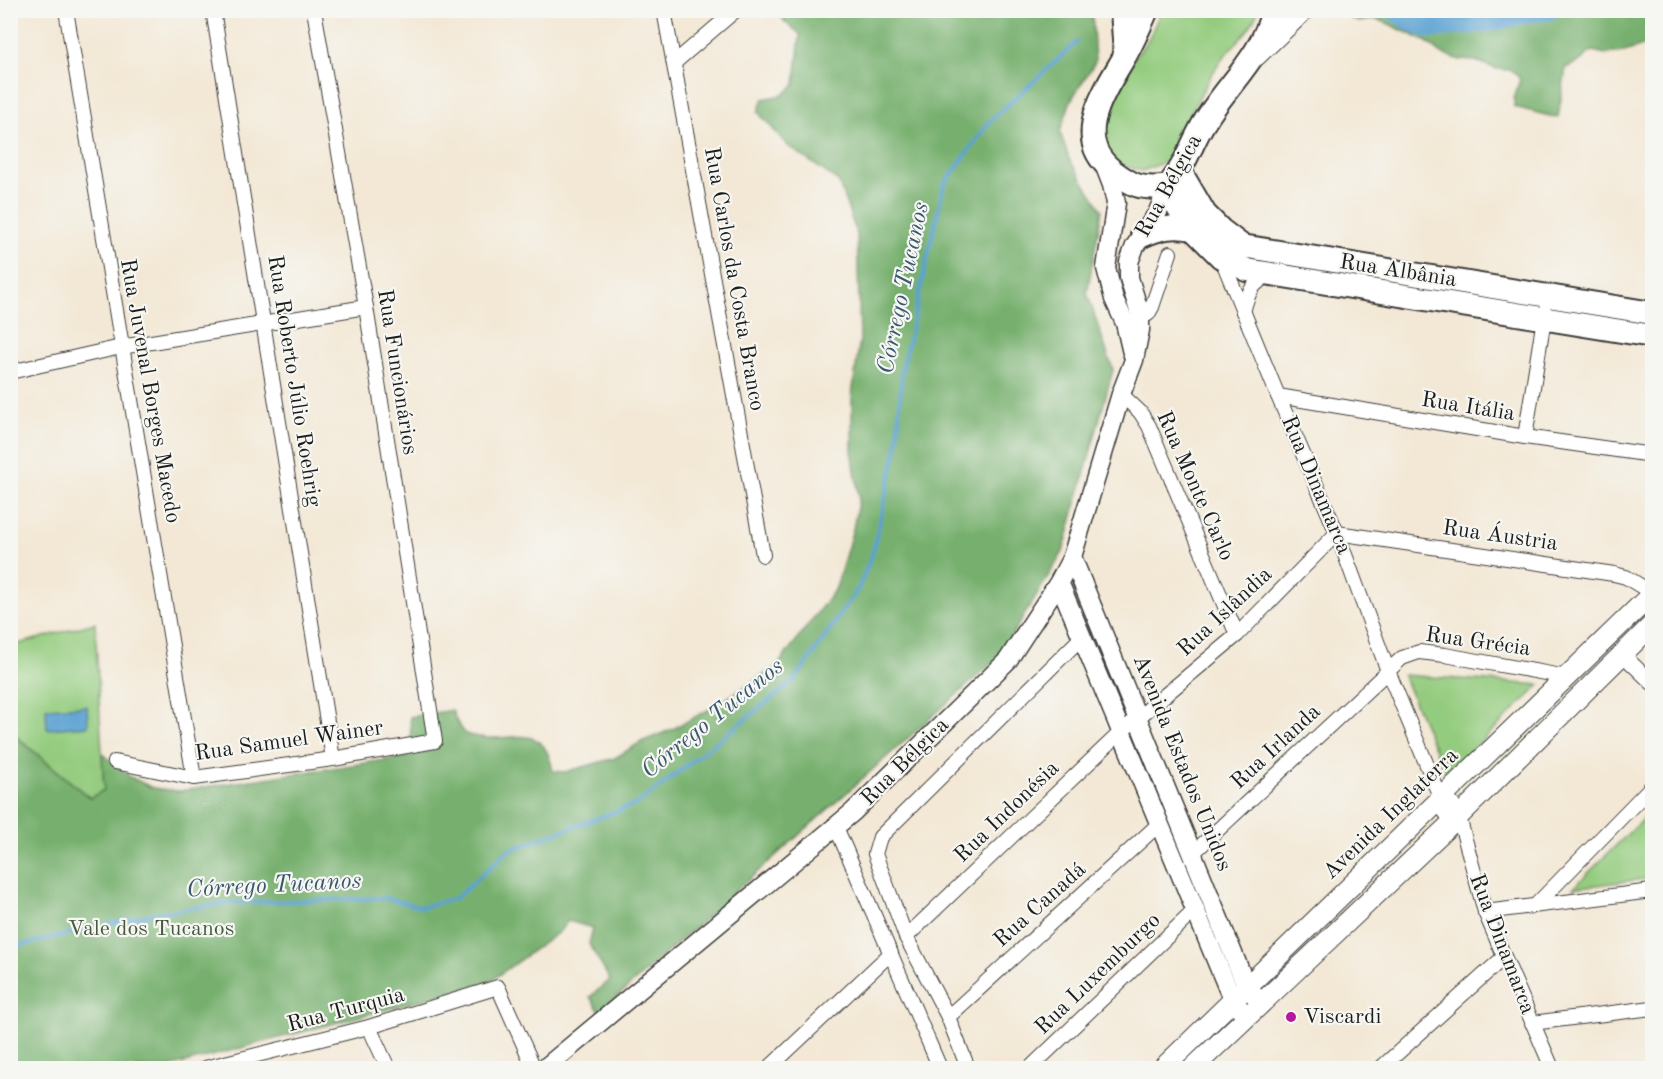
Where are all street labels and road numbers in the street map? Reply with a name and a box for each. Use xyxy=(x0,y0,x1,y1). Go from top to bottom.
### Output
street label: Rua Bélgica xyxy=(1132,131,1206,241)
street label: Rua Carlos da Costa Branco xyxy=(700,145,768,413)
street label: Rua Albânia xyxy=(1338,251,1458,291)
street label: Rua Roberto Júlio Roehrig xyxy=(263,254,325,509)
street label: Rua Juvenal Borges Macedo xyxy=(116,257,184,525)
street label: Rua Funcionários xyxy=(373,287,421,457)
street label: Rua Itália xyxy=(1420,389,1517,425)
street label: Rua Monte Carlo xyxy=(1152,408,1238,564)
street label: Rua Dinamarca xyxy=(1277,412,1355,558)
street label: Rua Áustria xyxy=(1441,514,1560,555)
street label: Rua Islândia xyxy=(1174,563,1276,661)
street label: Rua Grécia xyxy=(1424,624,1532,660)
street label: Avenida Estados Unidos xyxy=(1129,652,1235,874)
street label: Rua Irlanda xyxy=(1227,700,1325,794)
street label: Rua Bélgica xyxy=(857,714,953,810)
street label: Rua Samuel Wainer xyxy=(193,717,385,765)
street label: Avenida Inglaterra xyxy=(1319,744,1463,884)
street label: Rua Indonésia xyxy=(950,757,1064,867)
street label: Rua Canadá xyxy=(990,858,1090,952)
street label: Rua Dinamarca xyxy=(1465,871,1539,1017)
street label: Rua Luxemburgo xyxy=(1031,909,1165,1039)
street label: Rua Turquia xyxy=(285,984,407,1036)

